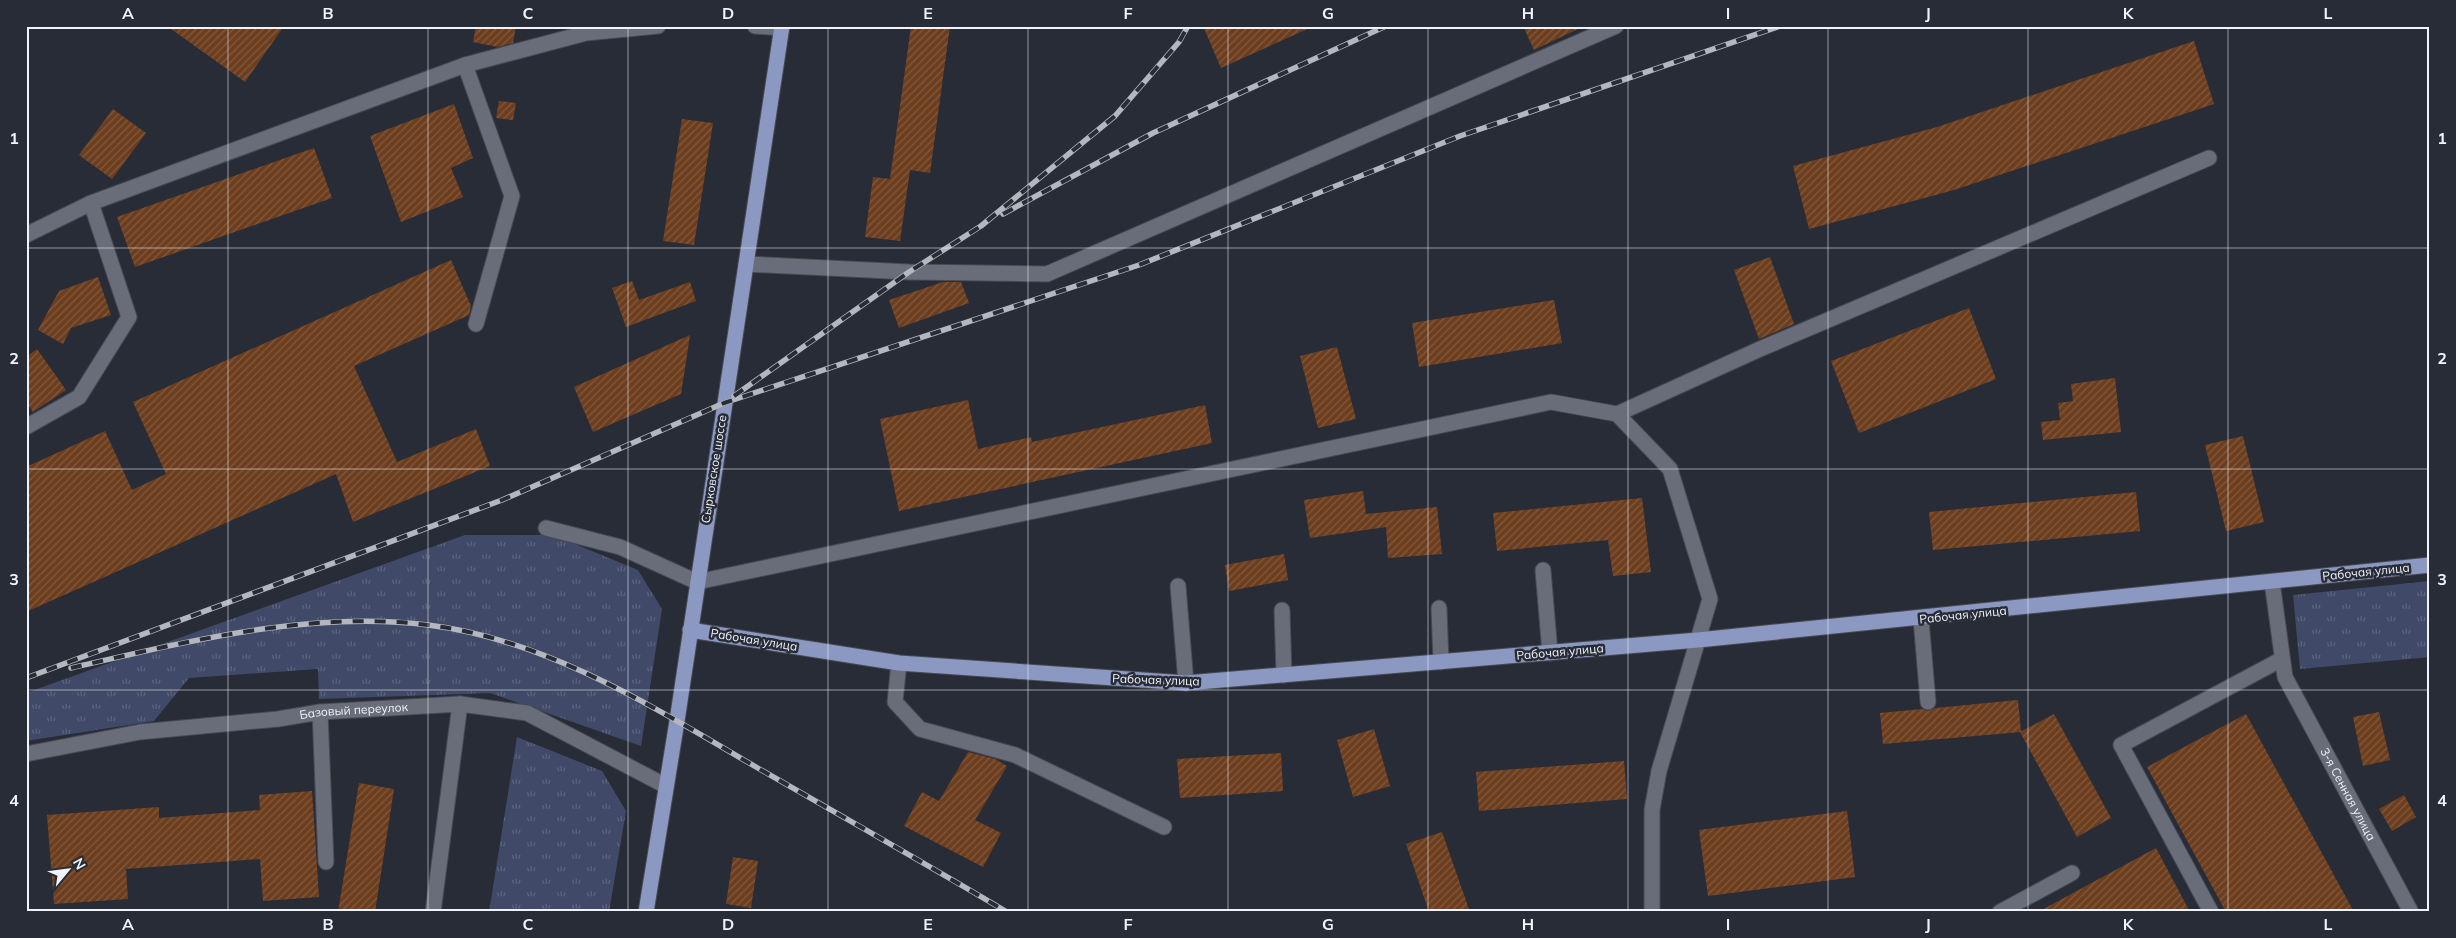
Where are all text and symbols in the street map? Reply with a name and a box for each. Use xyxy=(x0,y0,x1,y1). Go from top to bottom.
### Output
text: A xyxy=(122,3,134,23)
text: B xyxy=(322,3,334,23)
text: C xyxy=(523,3,534,23)
text: D xyxy=(722,3,734,23)
text: E xyxy=(923,3,933,23)
text: F xyxy=(1123,3,1133,23)
text: G xyxy=(1322,3,1334,23)
text: H xyxy=(1522,3,1534,23)
text: I xyxy=(1726,3,1730,23)
text: J xyxy=(1925,3,1931,23)
text: K xyxy=(2123,3,2135,23)
text: L xyxy=(2324,3,2333,23)
text: 1 xyxy=(9,128,19,148)
text: 1 xyxy=(2437,128,2447,148)
text: 2 xyxy=(9,348,19,368)
text: 2 xyxy=(2437,348,2447,368)
street label: Сырковское шоссе xyxy=(698,413,730,524)
street label: Рабочая улица xyxy=(2322,559,2410,584)
text: 3 xyxy=(9,569,19,589)
text: 3 xyxy=(2437,569,2447,589)
street label: Рабочая улица xyxy=(1919,602,2007,627)
street label: Рабочая улица xyxy=(710,625,799,654)
street label: Рабочая улица xyxy=(1516,640,1604,663)
street label: Рабочая улица xyxy=(1112,670,1200,689)
street label: Базовый переулок xyxy=(298,699,409,722)
street label: 3-я Сенная улица xyxy=(2317,745,2379,843)
text: 4 xyxy=(9,790,19,810)
text: 4 xyxy=(2437,790,2447,810)
north arrow xyxy=(42,846,92,896)
text: N xyxy=(69,855,90,873)
text: A xyxy=(122,914,134,934)
text: B xyxy=(322,914,334,934)
text: C xyxy=(523,914,534,934)
text: D xyxy=(722,914,734,934)
text: E xyxy=(923,914,933,934)
text: F xyxy=(1123,914,1133,934)
text: G xyxy=(1322,914,1334,934)
text: H xyxy=(1522,914,1534,934)
text: I xyxy=(1726,914,1730,934)
text: J xyxy=(1925,914,1931,934)
text: K xyxy=(2123,914,2135,934)
text: L xyxy=(2324,914,2333,934)

